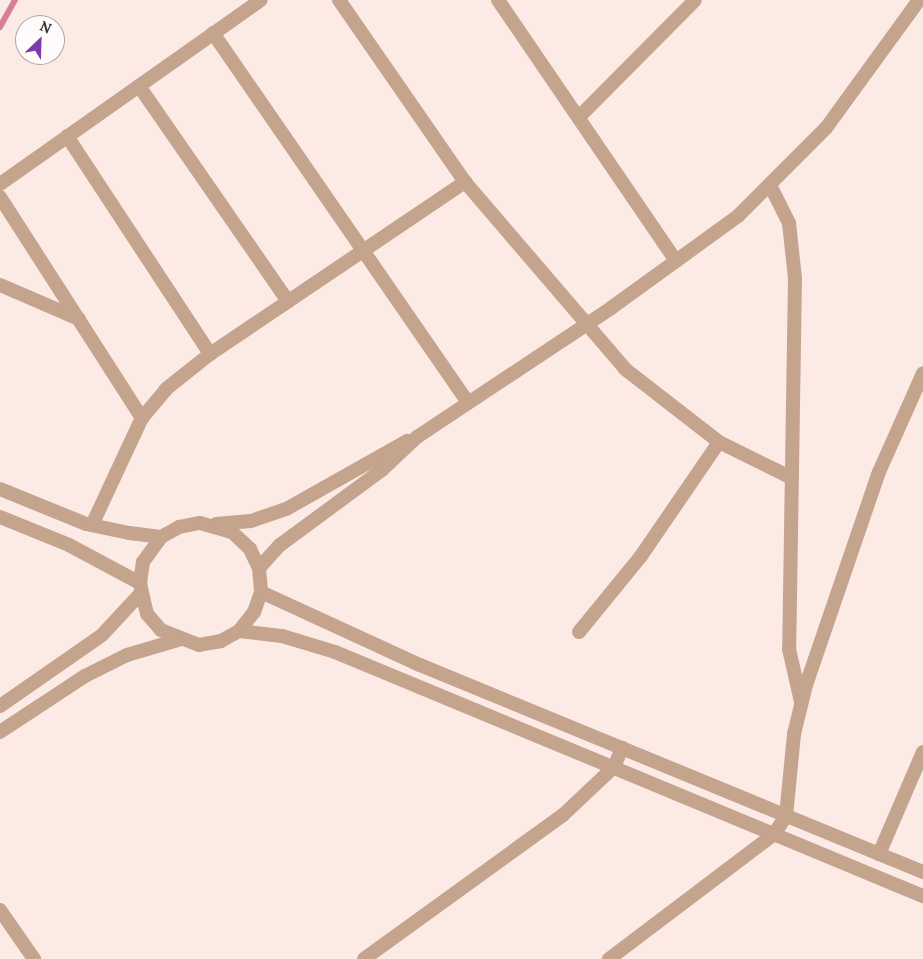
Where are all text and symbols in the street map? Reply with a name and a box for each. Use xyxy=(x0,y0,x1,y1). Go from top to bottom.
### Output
north arrow xyxy=(15,15,65,65)
text: N xyxy=(37,17,54,38)

